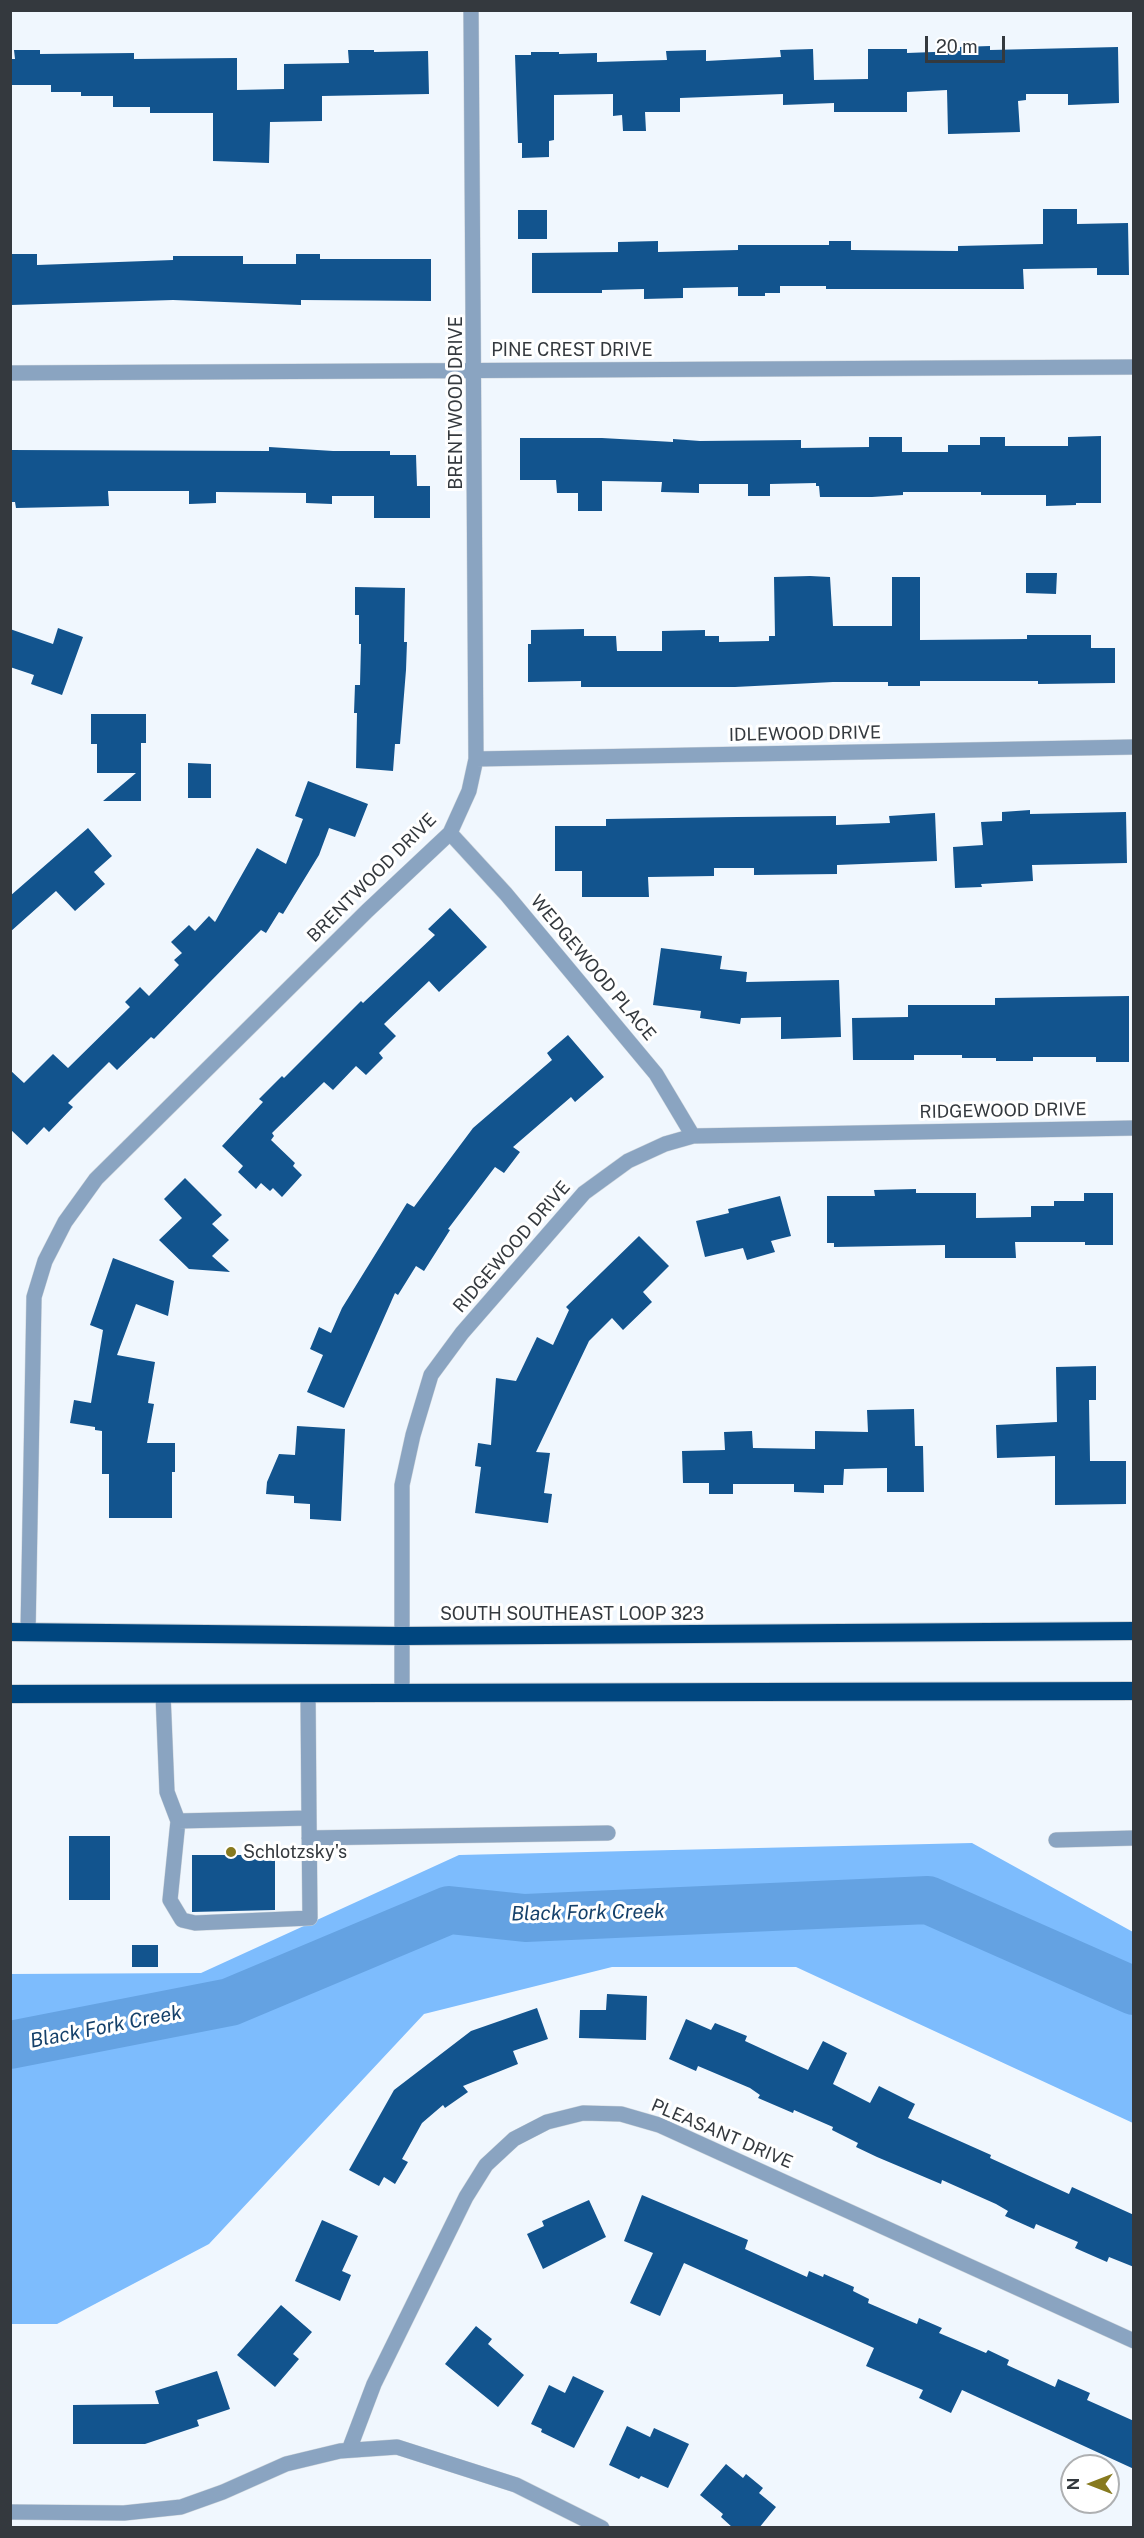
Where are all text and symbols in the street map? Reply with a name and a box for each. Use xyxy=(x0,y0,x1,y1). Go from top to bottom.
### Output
scale bar xyxy=(928,24,1008,62)
text: 20 m xyxy=(936,36,978,57)
street label: BRENTWOOD DRIVE xyxy=(445,316,467,490)
street label: PINE CREST DRIVE xyxy=(491,339,653,361)
street label: IDLEWOOD DRIVE xyxy=(729,722,881,746)
street label: BRENTWOOD DRIVE xyxy=(303,809,441,947)
street label: WEDGEWOOD PLACE xyxy=(526,891,660,1045)
street label: RIDGEWOOD DRIVE xyxy=(919,1099,1087,1123)
street label: RIDGEWOOD DRIVE xyxy=(449,1177,575,1317)
street label: SOUTH SOUTHEAST LOOP 323 xyxy=(440,1603,704,1625)
place label: Schlotzsky's xyxy=(243,1841,347,1863)
marker: Schlotzsky's xyxy=(224,1845,238,1859)
water label: Black Fork Creek xyxy=(511,1900,665,1926)
water label: Black Fork Creek xyxy=(28,2001,184,2053)
street label: PLEASANT DRIVE xyxy=(648,2094,796,2174)
north arrow xyxy=(1060,2454,1120,2514)
text: N xyxy=(1064,2478,1083,2490)

